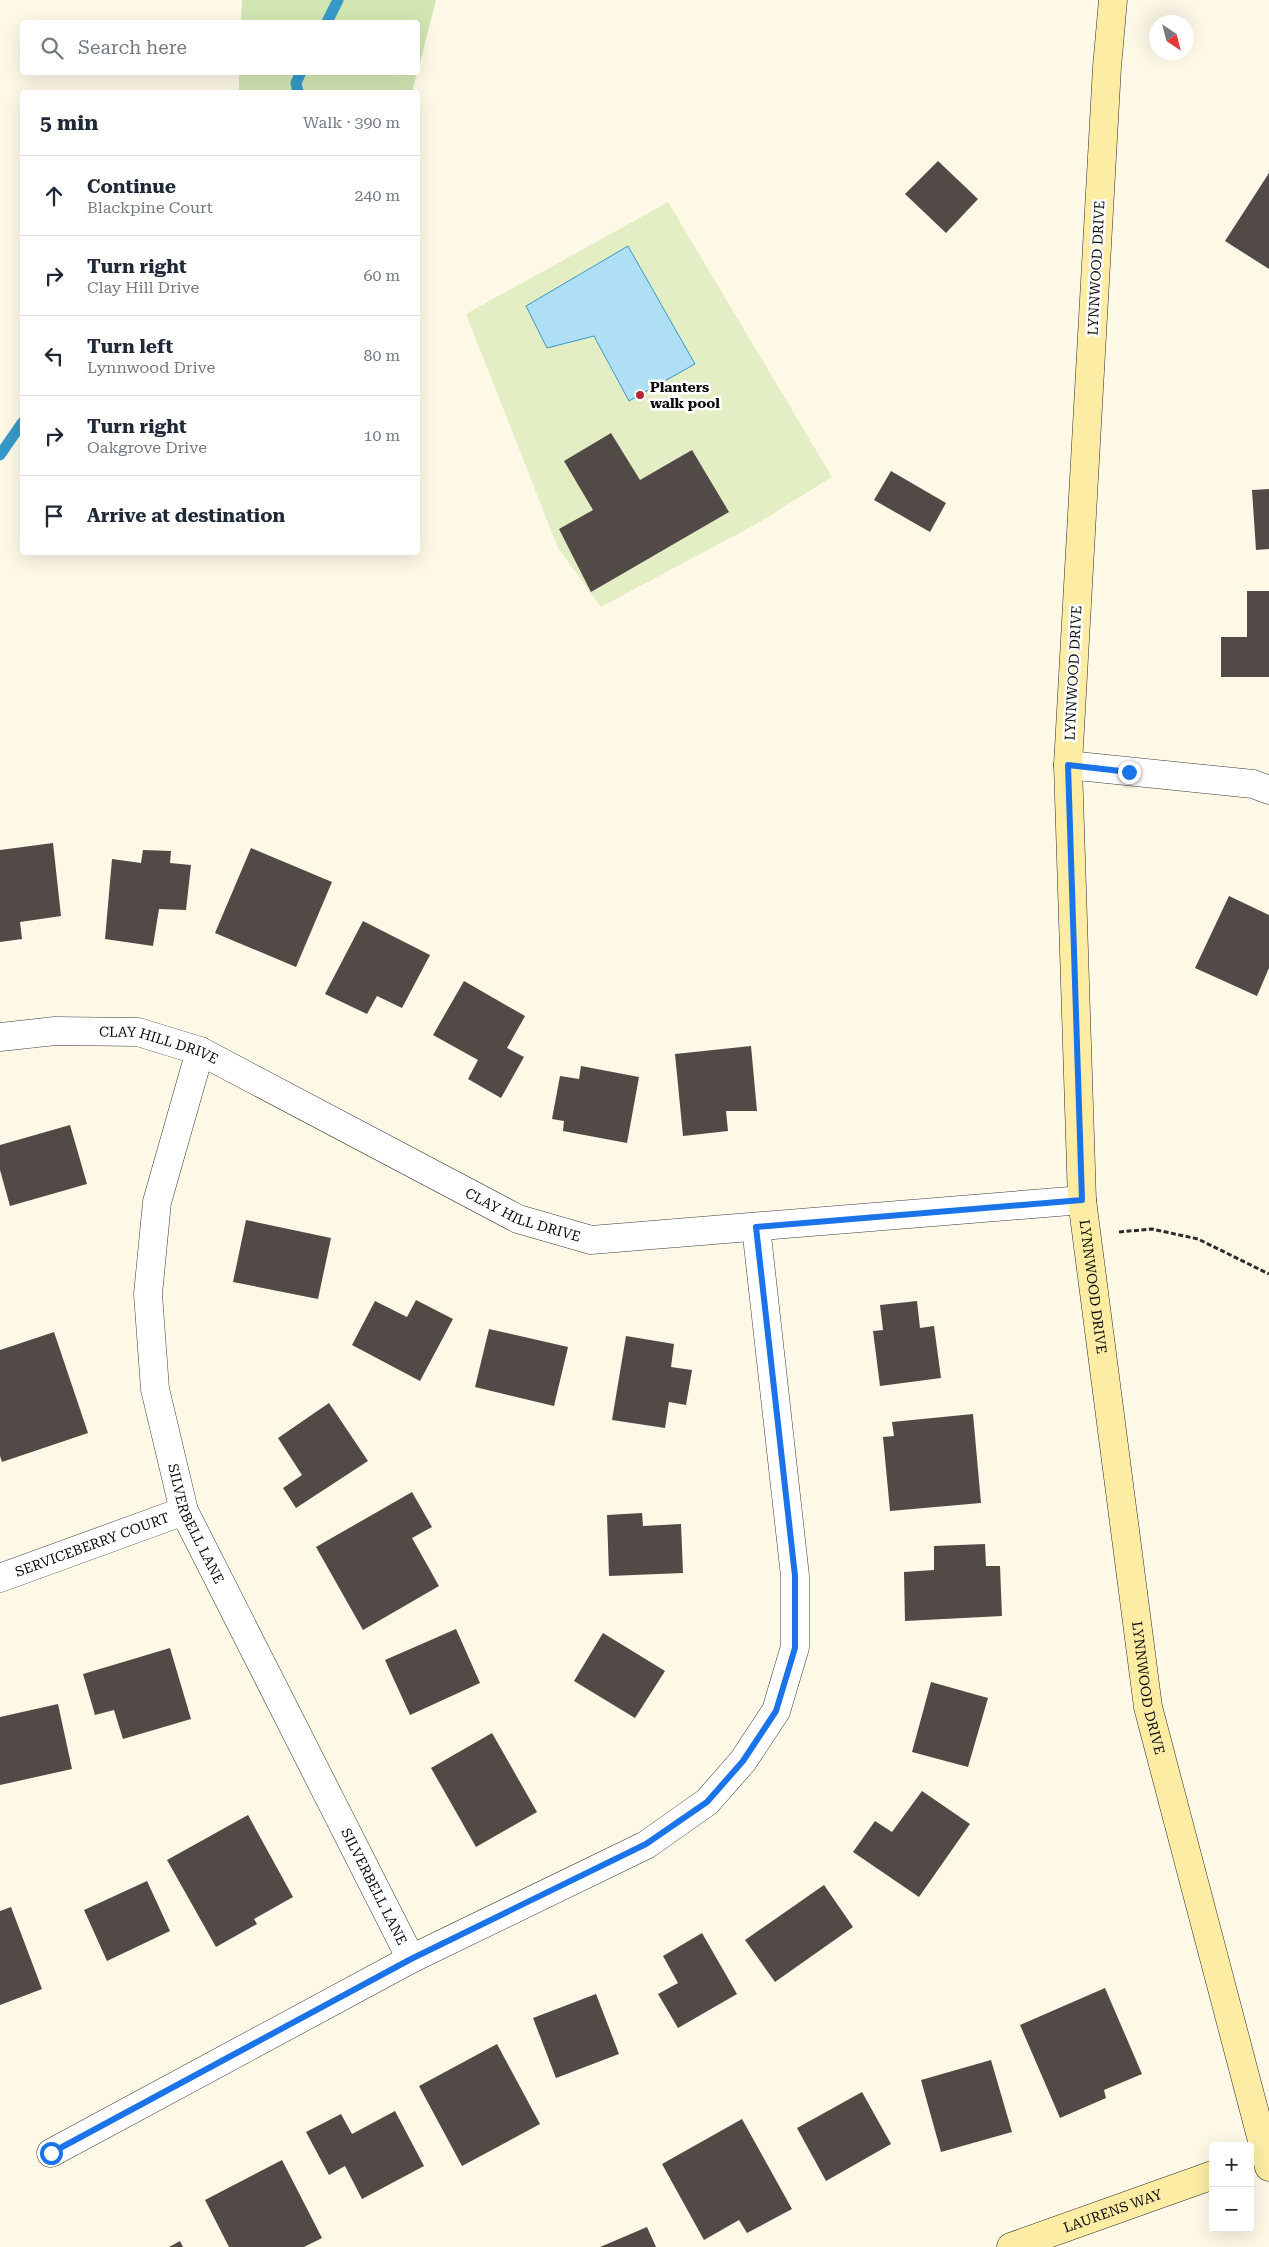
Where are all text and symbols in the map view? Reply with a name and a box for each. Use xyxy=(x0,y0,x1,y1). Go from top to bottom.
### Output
north arrow xyxy=(1149,15,1194,60)
search box xyxy=(20,20,420,75)
icon: search xyxy=(38,34,66,62)
text: Search here xyxy=(78,36,187,59)
text: 5 min xyxy=(40,111,98,135)
text: Walk · 390 m xyxy=(303,113,400,132)
text: Continue xyxy=(87,175,176,198)
icon: ahead xyxy=(40,182,68,210)
text: 240 m xyxy=(354,186,400,205)
text: Blackpine Court xyxy=(87,198,213,217)
street label: LYNNWOOD DRIVE xyxy=(1084,200,1108,336)
text: Turn right xyxy=(87,255,187,278)
icon: right xyxy=(40,262,68,290)
text: 60 m xyxy=(363,266,400,285)
text: Clay Hill Drive xyxy=(87,278,199,297)
text: Turn left xyxy=(87,335,173,358)
icon: left xyxy=(40,342,68,370)
text: 80 m xyxy=(363,346,400,365)
text: Lynnwood Drive xyxy=(87,358,215,377)
place label: Planters walk pool xyxy=(650,379,720,411)
marker: Planters walk pool xyxy=(634,389,646,401)
text: Turn right xyxy=(87,415,187,438)
icon: right xyxy=(40,422,68,450)
text: 10 m xyxy=(363,426,400,445)
text: Oakgrove Drive xyxy=(87,438,207,457)
icon: arrive xyxy=(40,502,68,530)
text: Arrive at destination xyxy=(87,504,285,527)
street label: LYNNWOOD DRIVE xyxy=(1061,605,1085,741)
route end xyxy=(1118,761,1141,784)
street label: CLAY HILL DRIVE xyxy=(99,1024,221,1067)
street label: CLAY HILL DRIVE xyxy=(463,1185,583,1245)
street label: LYNNWOOD DRIVE xyxy=(1077,1219,1110,1355)
street label: SILVERBELL LANE xyxy=(165,1462,227,1586)
street label: SERVICEBERRY COURT xyxy=(13,1509,171,1580)
street label: LYNNWOOD DRIVE xyxy=(1129,1620,1168,1756)
street label: SILVERBELL LANE xyxy=(338,1826,410,1947)
route start xyxy=(40,2142,63,2165)
map controls xyxy=(1209,2142,1254,2232)
button: + xyxy=(1209,2142,1254,2187)
street label: LAURENS WAY xyxy=(1061,2186,1165,2236)
button: − xyxy=(1209,2187,1254,2232)

